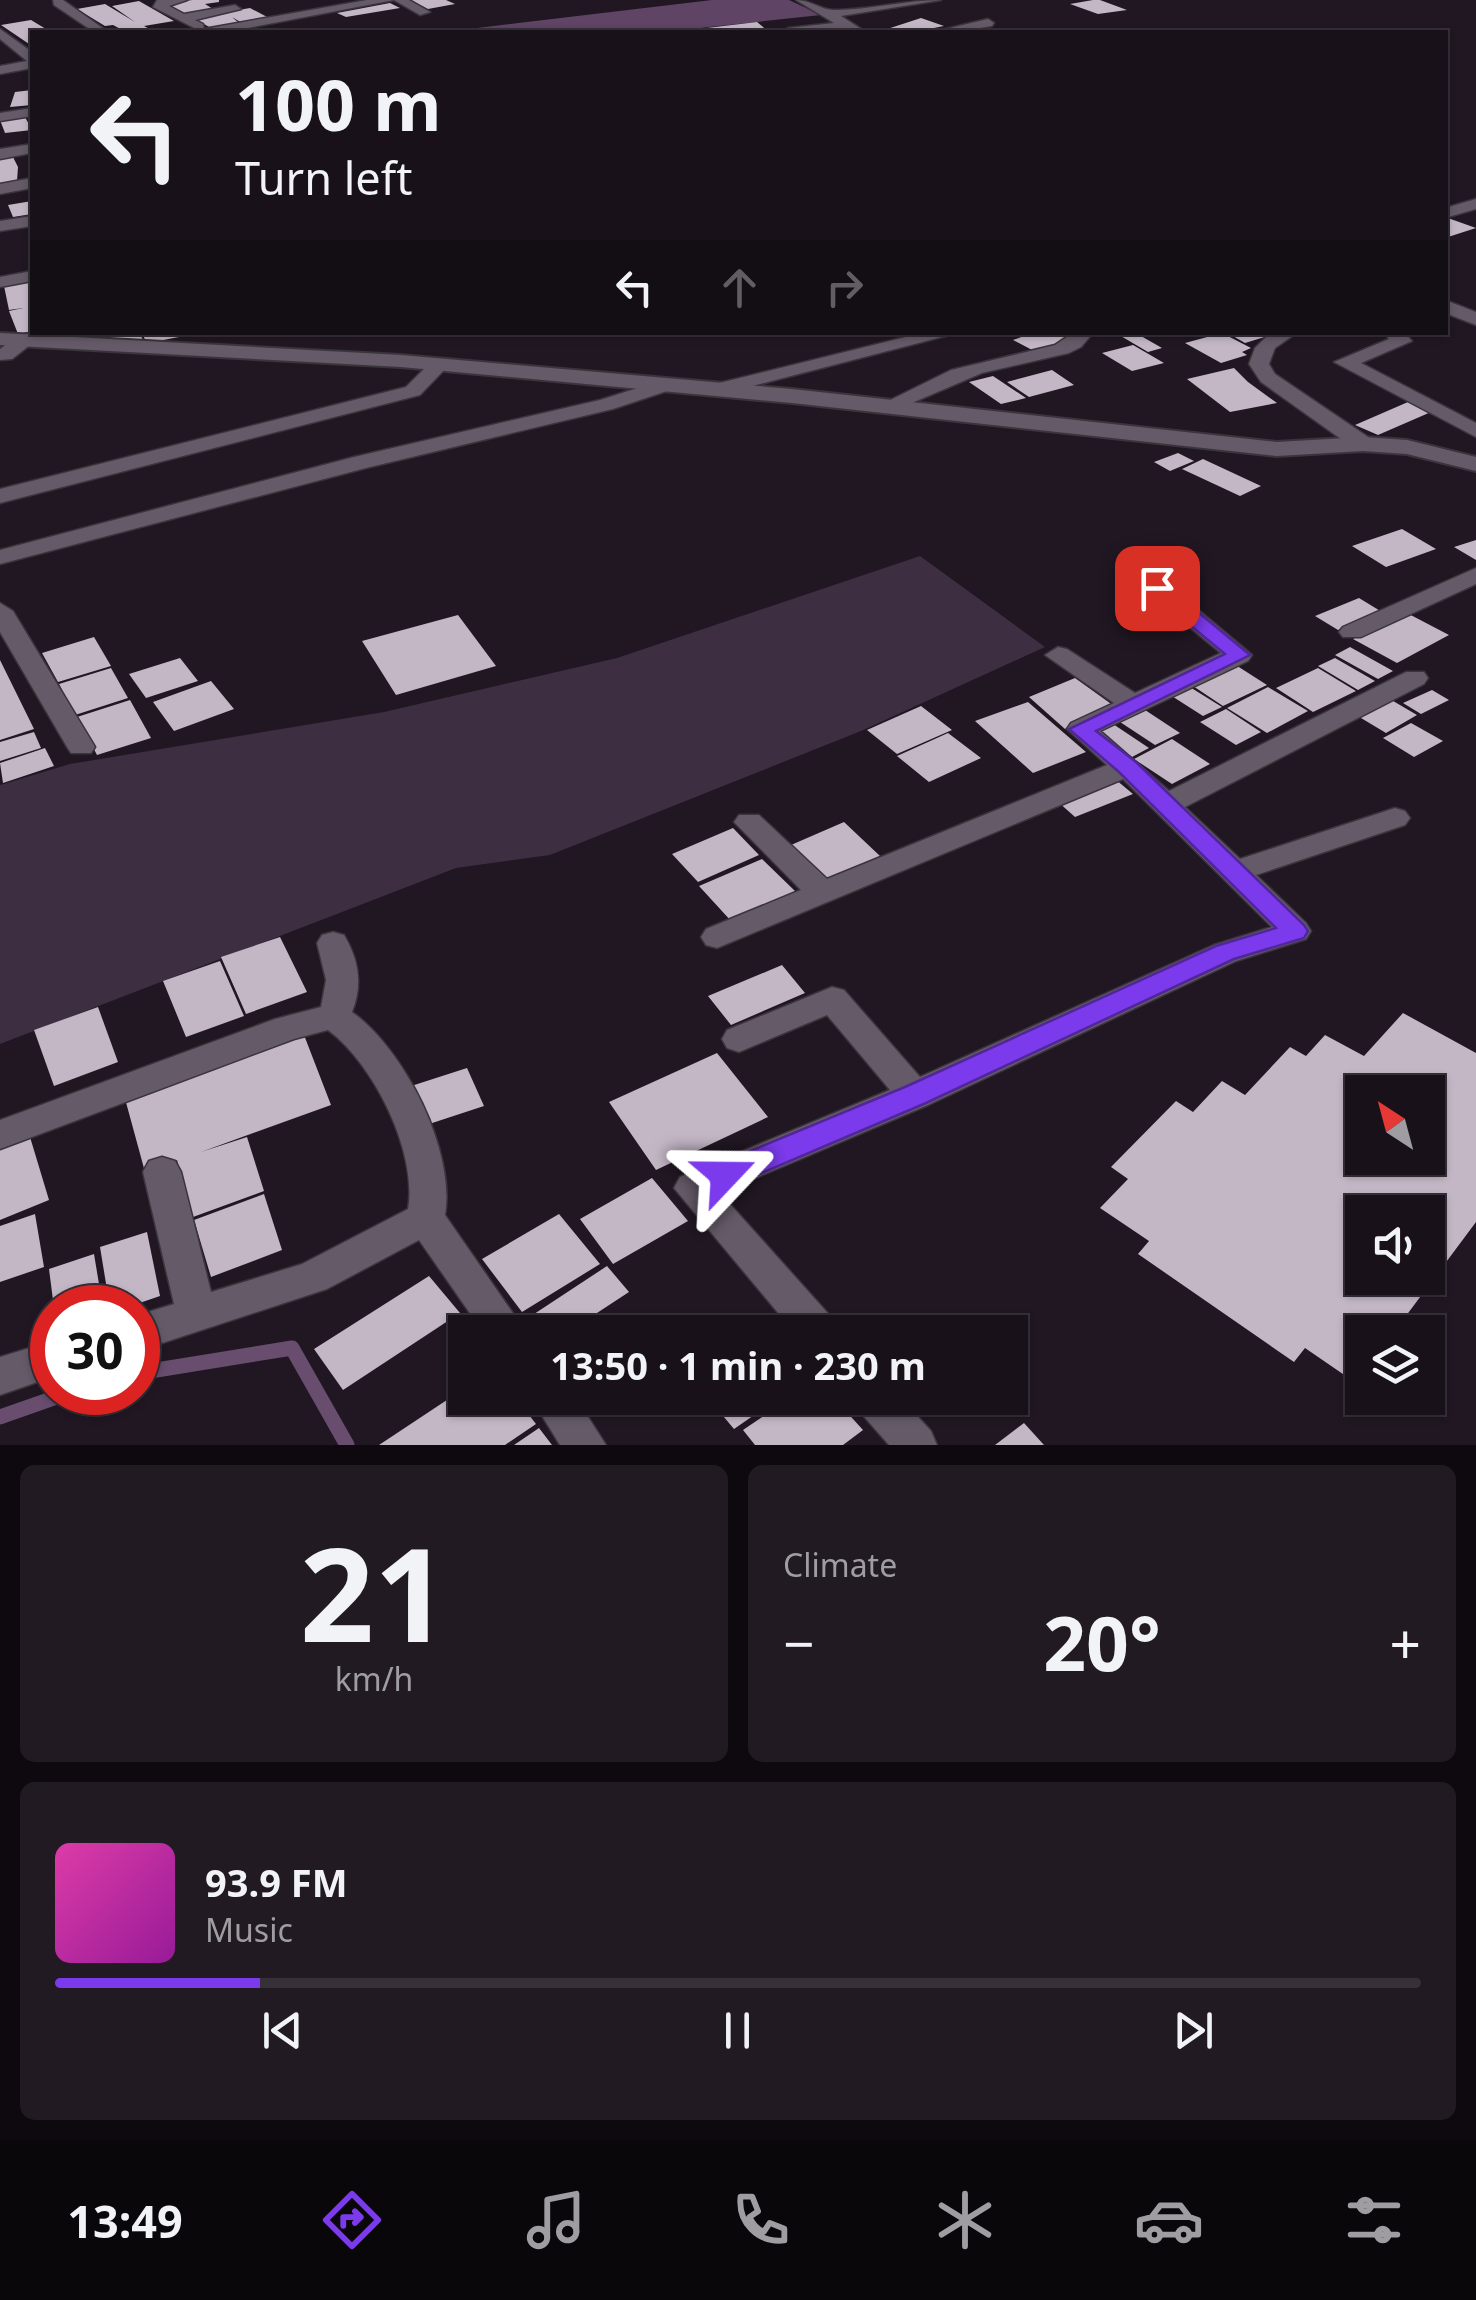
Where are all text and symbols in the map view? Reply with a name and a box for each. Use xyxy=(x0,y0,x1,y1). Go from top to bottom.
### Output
text: 100 m xyxy=(235,56,442,152)
icon: left xyxy=(70,70,200,200)
text: Turn left xyxy=(235,147,412,208)
icon: left xyxy=(607,260,662,315)
icon: ahead xyxy=(712,260,767,315)
icon: right xyxy=(817,260,872,315)
pin xyxy=(1115,546,1200,631)
icon: arrive xyxy=(1130,561,1185,616)
north arrow xyxy=(1345,1075,1445,1175)
map controls xyxy=(1345,1075,1445,1415)
position arrow xyxy=(673,1123,777,1227)
button: sound xyxy=(1345,1195,1445,1295)
speed limit sign: 30 xyxy=(30,1285,160,1415)
button: layers xyxy=(1345,1315,1445,1415)
text: 13:50 · 1 min · 230 m xyxy=(550,1339,926,1391)
text: 21 xyxy=(300,1503,448,1680)
text: Climate xyxy=(783,1543,897,1586)
text: 20° xyxy=(1043,1591,1161,1693)
text: − xyxy=(783,1605,814,1680)
text: + xyxy=(1390,1605,1421,1680)
text: km/h xyxy=(335,1657,413,1700)
text: 93.9 FM xyxy=(205,1856,347,1908)
text: Music xyxy=(205,1908,293,1951)
icon: previous xyxy=(255,2003,310,2058)
icon: pause xyxy=(710,2003,765,2058)
icon: next xyxy=(1166,2003,1221,2058)
icon: directions xyxy=(317,2185,387,2255)
icon: music xyxy=(521,2185,591,2255)
icon: phone xyxy=(726,2185,796,2255)
icon: climate xyxy=(930,2185,1000,2255)
icon: car xyxy=(1134,2185,1204,2255)
icon: filters xyxy=(1339,2185,1409,2255)
text: 13:49 xyxy=(67,2190,183,2251)

